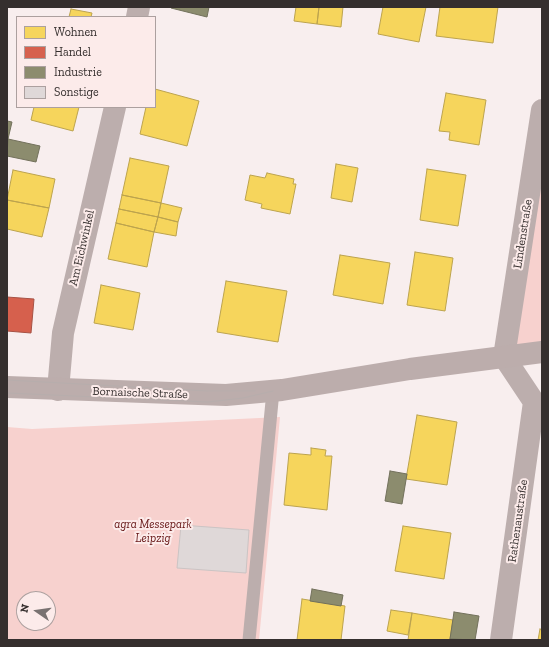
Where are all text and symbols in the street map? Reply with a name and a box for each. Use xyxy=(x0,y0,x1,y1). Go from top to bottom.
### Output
legend xyxy=(16,16,156,108)
text: Wohnen xyxy=(54,25,97,39)
text: Handel xyxy=(54,45,91,59)
text: Industrie xyxy=(54,65,102,79)
text: Sonstige xyxy=(54,85,99,99)
street label: Lindenstraße xyxy=(510,198,536,270)
street label: Am Eichwinkel xyxy=(66,209,98,287)
street label: Bornaische Straße xyxy=(92,384,188,402)
street label: Rathenaustraße xyxy=(505,479,531,563)
park label: agra Messepark Leipzig xyxy=(114,518,192,546)
north arrow xyxy=(16,591,56,631)
text: N xyxy=(18,603,32,614)

